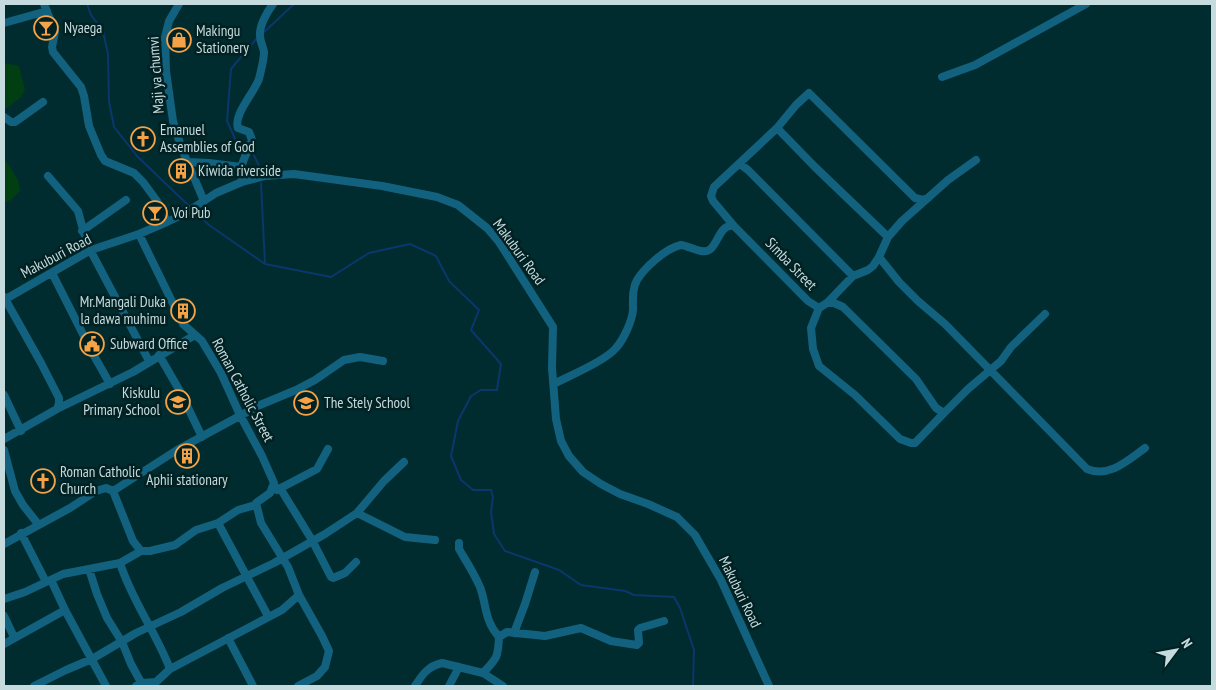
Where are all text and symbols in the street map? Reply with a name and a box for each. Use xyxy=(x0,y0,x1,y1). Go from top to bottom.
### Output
bar icon: Nyaega xyxy=(33,15,59,41)
place label: Nyaega xyxy=(64,18,102,37)
place label: Makingu Stationery xyxy=(196,21,249,57)
shop icon: Makingu Stationery xyxy=(166,27,192,53)
street label: Maji ya chumvi xyxy=(143,36,168,114)
place label: Emanuel Assemblies of God xyxy=(160,120,255,156)
church icon: Emanuel Assemblies of God xyxy=(130,126,156,152)
building icon: Kiwida riverside xyxy=(168,158,194,184)
place label: Kiwida riverside xyxy=(198,161,281,180)
bar icon: Voi Pub xyxy=(142,200,168,226)
place label: Voi Pub xyxy=(171,203,211,222)
street label: Makuburi Road xyxy=(489,215,550,288)
street label: Makuburi Road xyxy=(17,229,94,282)
street label: Simba Street xyxy=(762,233,821,294)
place label: Mr.Mangali Duka la dawa muhimu xyxy=(80,292,166,328)
building icon: Mr.Mangali Duka la dawa muhimu xyxy=(170,298,196,324)
public building icon: Subward Office xyxy=(79,331,105,357)
place label: Subward Office xyxy=(110,334,188,353)
street label: Roman Catholic Street xyxy=(208,335,279,445)
place label: Kiskulu Primary School xyxy=(83,383,160,419)
school or university icon: Kiskulu Primary School xyxy=(165,389,191,415)
school or university icon: The Stely School xyxy=(293,390,319,416)
place label: The Stely School xyxy=(324,393,411,412)
building icon: Aphii stationary xyxy=(174,443,200,469)
place label: Roman Catholic Church xyxy=(60,462,141,498)
church icon: Roman Catholic Church xyxy=(30,468,56,494)
place label: Aphii stationary xyxy=(146,470,228,489)
street label: Makuburi Road xyxy=(715,553,766,631)
north arrow xyxy=(1151,625,1201,675)
text: N xyxy=(1177,635,1197,651)

